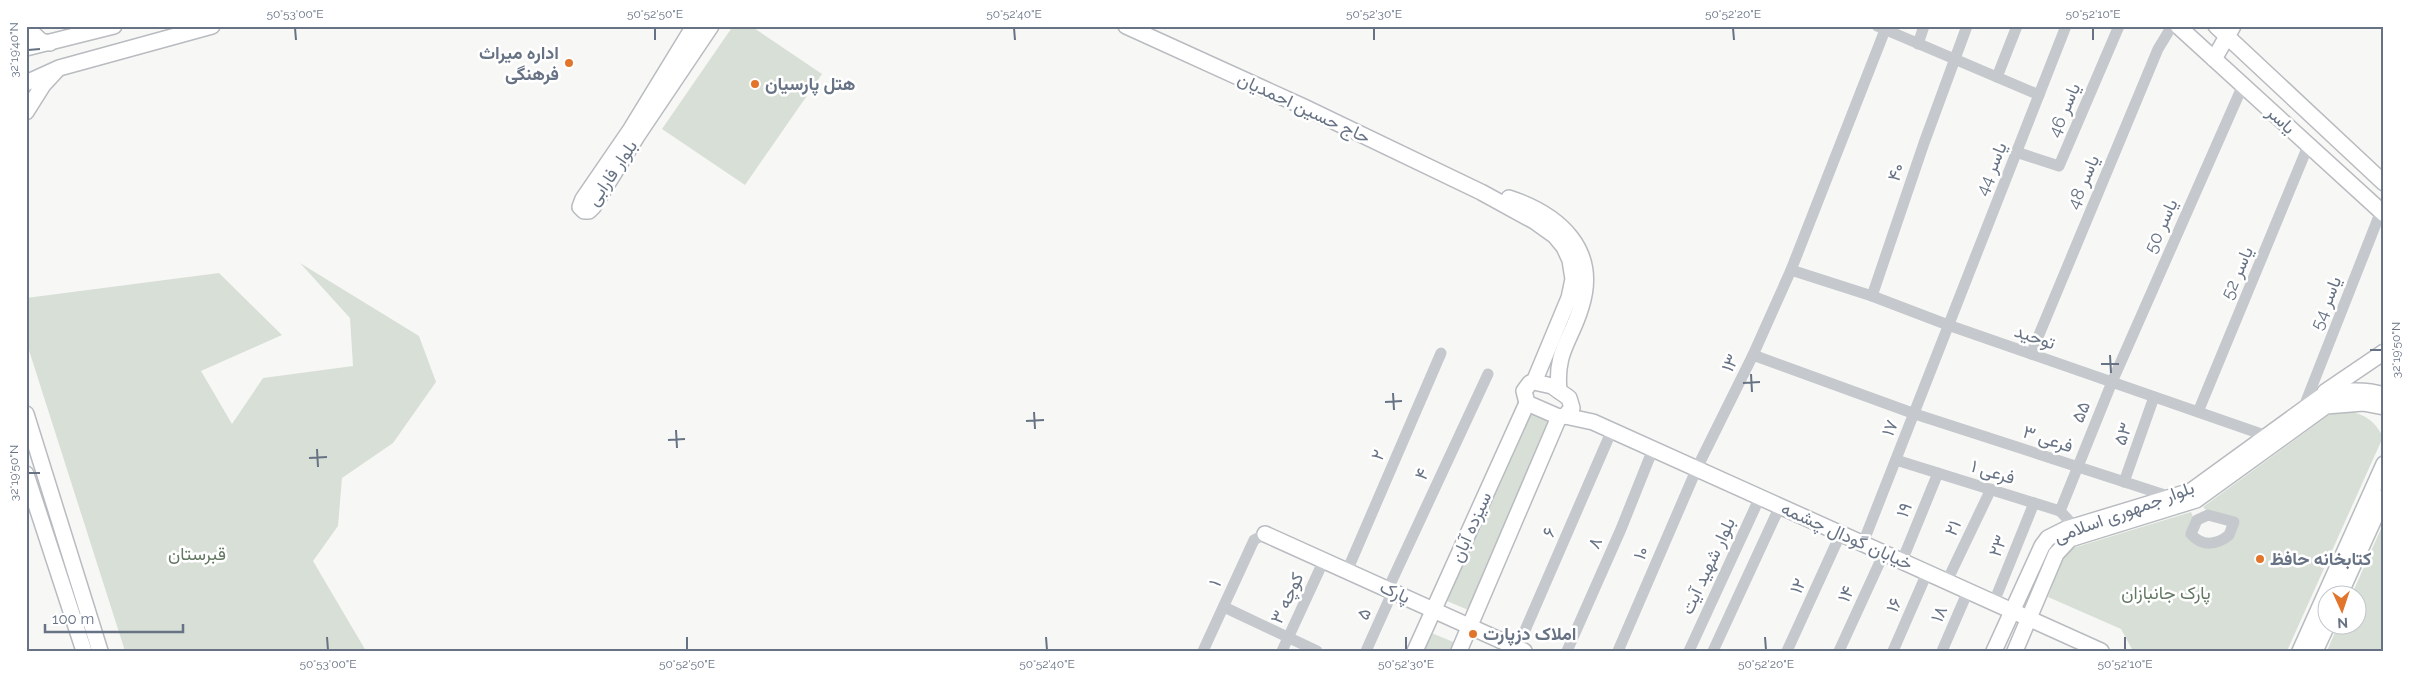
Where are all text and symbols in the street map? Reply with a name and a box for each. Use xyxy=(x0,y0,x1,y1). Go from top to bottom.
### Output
text: 50°53'00"E xyxy=(266,7,324,21)
text: 50°52'50"E xyxy=(627,7,683,21)
text: 50°52'40"E xyxy=(986,7,1042,21)
text: 50°52'30"E xyxy=(1346,7,1402,21)
text: 50°52'20"E xyxy=(1705,7,1761,21)
text: 50°52'10"E xyxy=(2066,7,2121,21)
text: 32°19'40"N xyxy=(7,22,21,78)
place label: اداره میراث فرهنگی xyxy=(479,42,559,85)
marker: اداره میراث فرهنگی xyxy=(563,57,575,69)
street label: حاج حسین احمدیان xyxy=(1234,68,1374,149)
place label: هتل پارسیان xyxy=(765,73,855,96)
marker: هتل پارسیان xyxy=(749,78,761,90)
street label: یاسر 46 xyxy=(2043,80,2085,140)
street label: یاسر xyxy=(2261,101,2300,139)
street label: بلوار فارابی xyxy=(582,136,642,210)
street label: یاسر 44 xyxy=(1970,139,2012,199)
street label: یاسر 48 xyxy=(2062,152,2104,212)
street label: ۴۰ xyxy=(1883,160,1908,184)
street label: یاسر 50 xyxy=(2139,196,2183,256)
street label: یاسر 52 xyxy=(2216,243,2258,303)
street label: یاسر 54 xyxy=(2306,273,2346,333)
street label: توحید xyxy=(2012,320,2058,354)
text: 32°19'50"N xyxy=(2389,322,2403,378)
street label: ۱۳ xyxy=(1716,351,1743,375)
street label: ۵۵ xyxy=(2067,398,2094,426)
street label: ۱۷ xyxy=(1877,417,1902,439)
street label: ۵۳ xyxy=(2109,420,2136,448)
street label: فرعی ۳ xyxy=(2020,421,2076,457)
text: 32°19'50"N xyxy=(7,445,21,501)
street label: ۲ xyxy=(1366,446,1389,463)
street label: فرعی ۱ xyxy=(1968,455,2018,489)
street label: ۴ xyxy=(1410,465,1433,483)
street label: بلوار جمهوری اسلامی xyxy=(2051,476,2197,548)
street label: سیزده آبان xyxy=(1446,488,1496,566)
street label: خیابان گودال چشمه xyxy=(1777,497,1916,576)
street label: ۱۹ xyxy=(1891,499,1916,520)
street label: بلوار شهید آیت xyxy=(1676,514,1740,618)
street label: ۲۱ xyxy=(1940,517,1965,539)
street label: ۶ xyxy=(1537,523,1560,540)
street label: ۲۳ xyxy=(1984,532,2011,560)
street label: ۸ xyxy=(1583,534,1606,552)
park label: قبرستان xyxy=(168,543,226,565)
street label: ۱۰ xyxy=(1628,543,1653,563)
place label: کتابخانه حافظ xyxy=(2270,548,2371,570)
marker: کتابخانه حافظ xyxy=(2254,553,2266,565)
street label: کوچه ۳ xyxy=(1266,569,1309,627)
street label: ۱۲ xyxy=(1785,575,1810,597)
street label: ۱ xyxy=(1204,576,1225,590)
street label: پارک xyxy=(1376,576,1413,609)
street label: ۱۴ xyxy=(1833,582,1858,605)
park label: پارک جانبازان xyxy=(2121,582,2211,605)
north arrow xyxy=(2318,584,2368,634)
street label: ۱۶ xyxy=(1881,594,1906,615)
scale bar xyxy=(45,602,182,634)
street label: ۱۸ xyxy=(1926,602,1951,625)
street label: ۵ xyxy=(1352,605,1375,623)
text: 100 m xyxy=(52,610,94,628)
text: N xyxy=(2337,615,2348,631)
place label: املاک دزپارت xyxy=(1483,623,1576,646)
marker: املاک دزپارت xyxy=(1467,628,1479,640)
text: 50°53'00"E xyxy=(299,657,357,671)
text: 50°52'50"E xyxy=(659,657,715,671)
text: 50°52'40"E xyxy=(1019,657,1075,671)
text: 50°52'30"E xyxy=(1378,657,1434,671)
text: 50°52'20"E xyxy=(1738,657,1794,671)
text: 50°52'10"E xyxy=(2098,657,2153,671)

